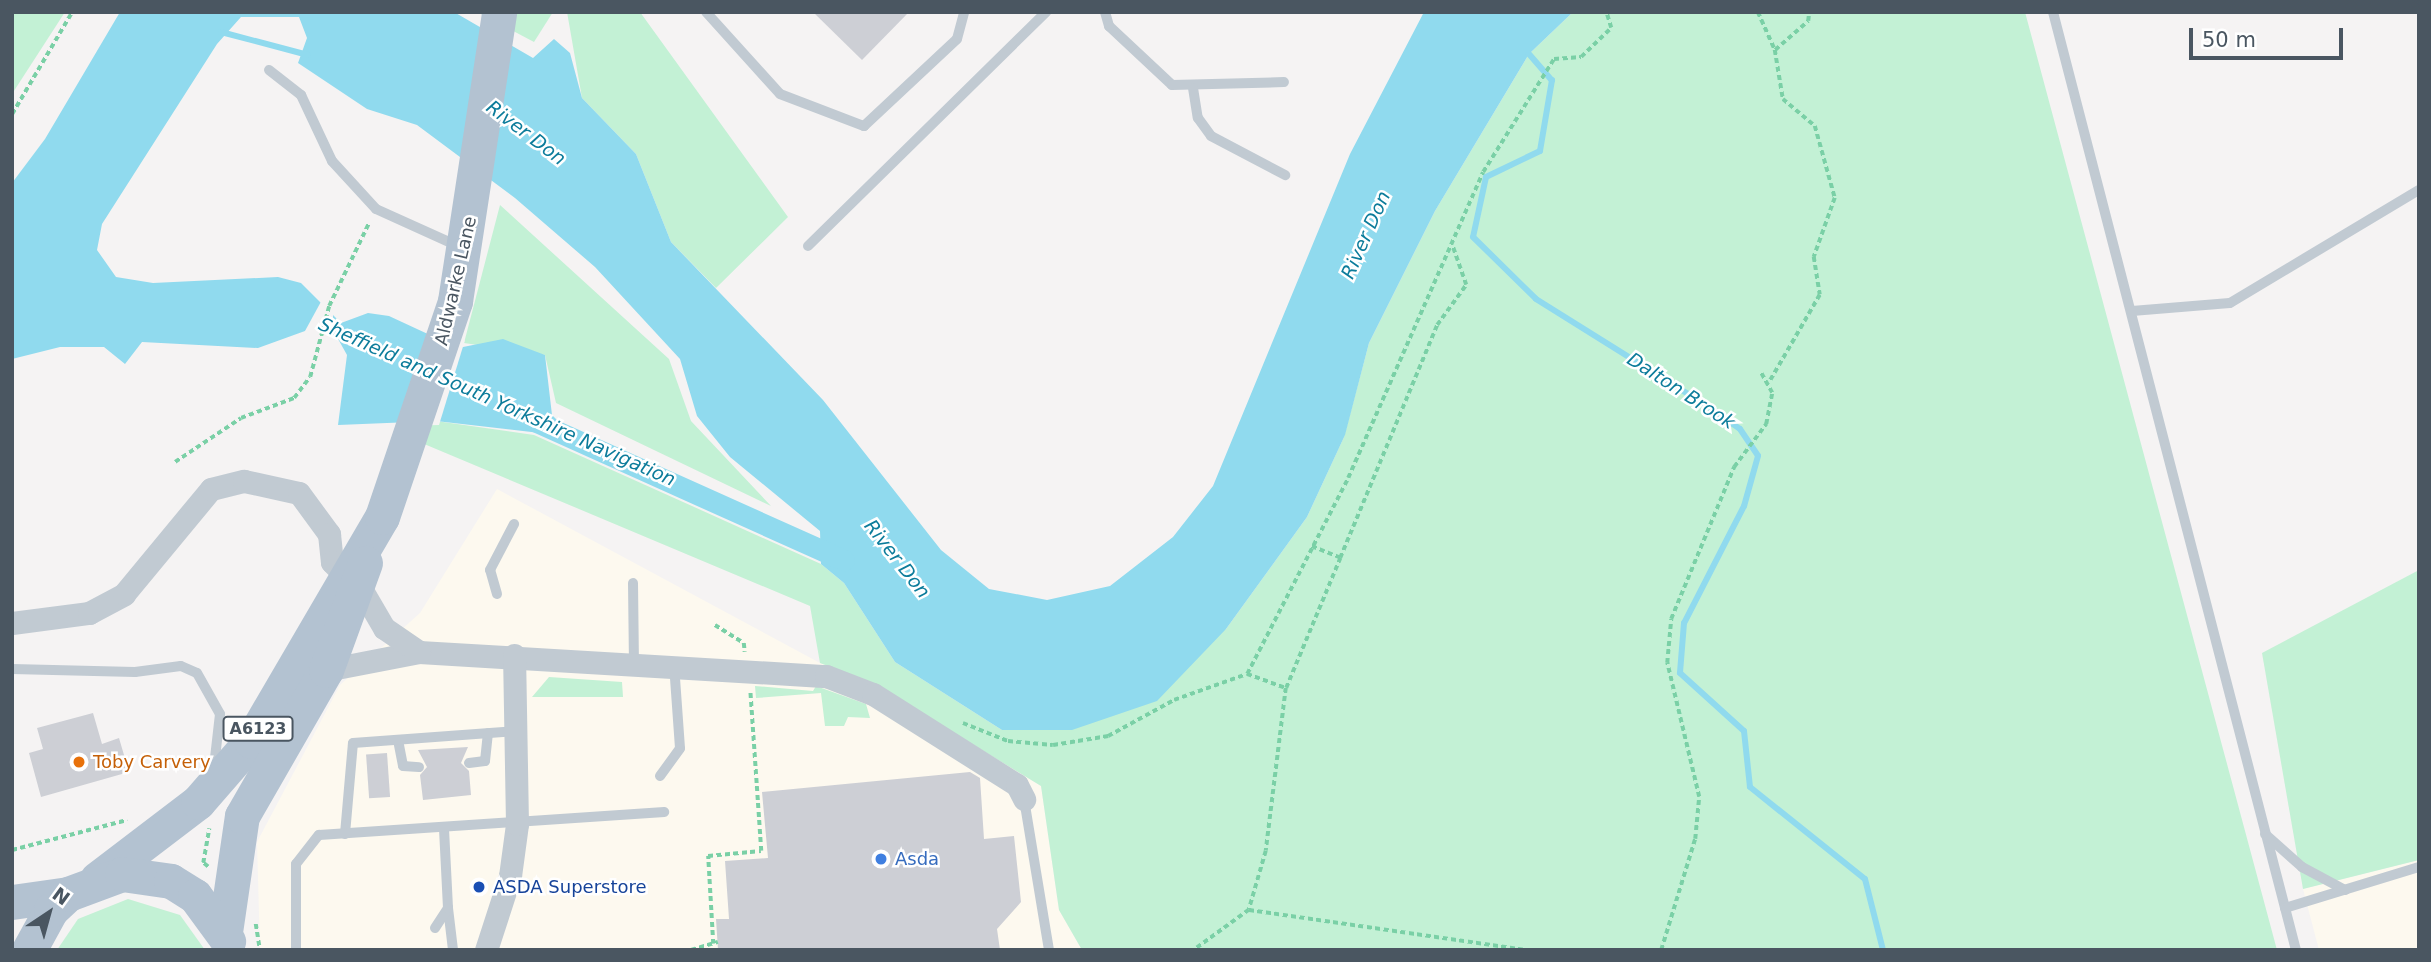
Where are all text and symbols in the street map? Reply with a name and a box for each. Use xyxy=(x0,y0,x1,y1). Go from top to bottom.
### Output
scale bar xyxy=(2193,14,2347,58)
text: 50 m xyxy=(2202,28,2256,52)
water label: River Don xyxy=(482,96,570,170)
water label: River Don xyxy=(1337,188,1395,282)
street label: Aldwarke Lane xyxy=(431,214,481,348)
water label: Sheffield and South Yorkshire Navigation xyxy=(315,313,679,491)
water label: Dalton Brook xyxy=(1623,348,1739,434)
water label: River Don xyxy=(859,515,935,603)
road number: A6123 xyxy=(221,716,295,742)
place label: Toby Carvery xyxy=(93,751,211,773)
marker: Toby Carvery xyxy=(71,754,87,770)
place label: Asda xyxy=(895,848,939,870)
marker: Asda xyxy=(873,851,889,867)
place label: ASDA Superstore xyxy=(493,876,647,898)
north arrow xyxy=(14,878,84,948)
marker: ASDA Superstore xyxy=(471,879,487,895)
text: N xyxy=(48,882,74,910)

